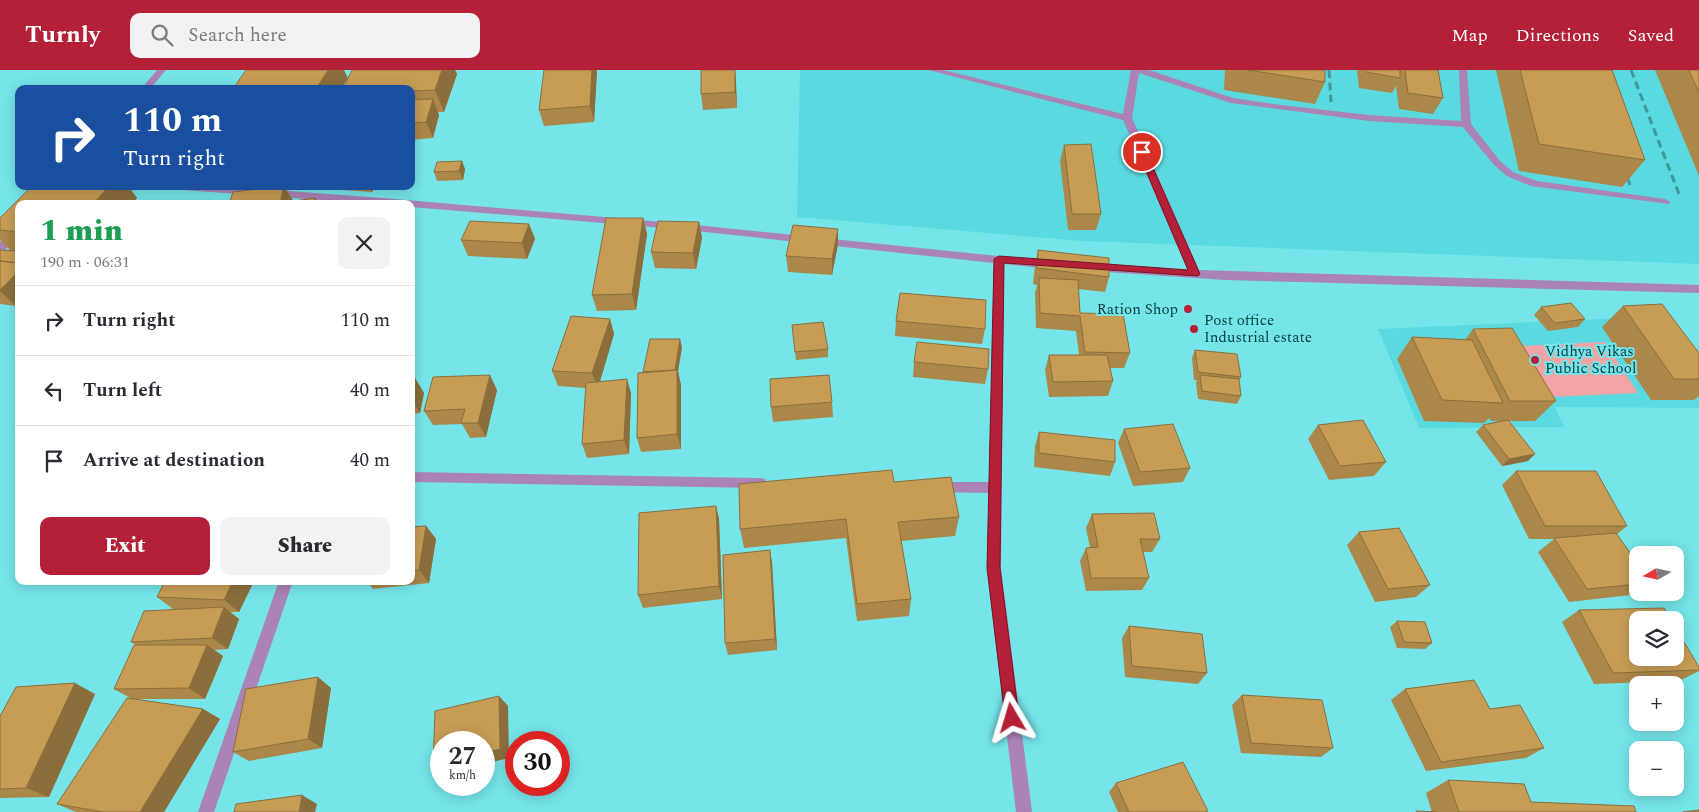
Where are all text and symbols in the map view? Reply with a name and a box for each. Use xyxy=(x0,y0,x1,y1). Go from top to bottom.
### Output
search box xyxy=(130,13,480,58)
text: Turnly xyxy=(25,17,100,53)
icon: search xyxy=(148,21,176,49)
text: Search here xyxy=(188,21,287,50)
text: Map xyxy=(1452,22,1488,49)
text: Directions xyxy=(1516,22,1600,49)
text: Saved xyxy=(1628,22,1674,49)
text: 110 m xyxy=(123,94,222,147)
icon: right xyxy=(40,105,105,170)
pin xyxy=(1121,131,1163,173)
icon: arrive xyxy=(1128,138,1156,166)
text: Turn right xyxy=(123,142,225,175)
text: 1 min xyxy=(40,208,123,254)
button: close xyxy=(338,217,390,269)
text: 190 m · 06:31 xyxy=(40,250,130,274)
place label: Ration Shop xyxy=(1097,298,1178,321)
marker: Ration Shop xyxy=(1182,303,1194,315)
text: Turn right xyxy=(83,306,176,335)
text: 110 m xyxy=(340,306,390,335)
icon: right xyxy=(40,307,68,335)
place label: Post office Industrial estate xyxy=(1204,309,1312,349)
marker: Post office Industrial estate xyxy=(1188,323,1200,335)
place label: Vidhya Vikas Public School xyxy=(1545,340,1636,380)
marker: Vidhya Vikas Public School xyxy=(1529,354,1541,366)
text: Turn left xyxy=(83,376,162,405)
text: 40 m xyxy=(350,376,390,405)
icon: left xyxy=(40,377,68,405)
text: Arrive at destination xyxy=(83,446,265,475)
text: 40 m xyxy=(350,446,390,475)
icon: arrive xyxy=(40,447,68,475)
button: Exit xyxy=(40,517,210,575)
button: Share xyxy=(220,517,390,575)
north arrow xyxy=(1629,546,1684,601)
map controls xyxy=(1629,546,1684,796)
button: layers xyxy=(1629,611,1684,666)
button: + xyxy=(1629,676,1684,731)
position arrow xyxy=(985,691,1037,743)
speed limit sign: 30 xyxy=(505,731,570,796)
text: 27 xyxy=(448,738,477,776)
button: − xyxy=(1629,741,1684,796)
text: km/h xyxy=(449,766,476,785)

